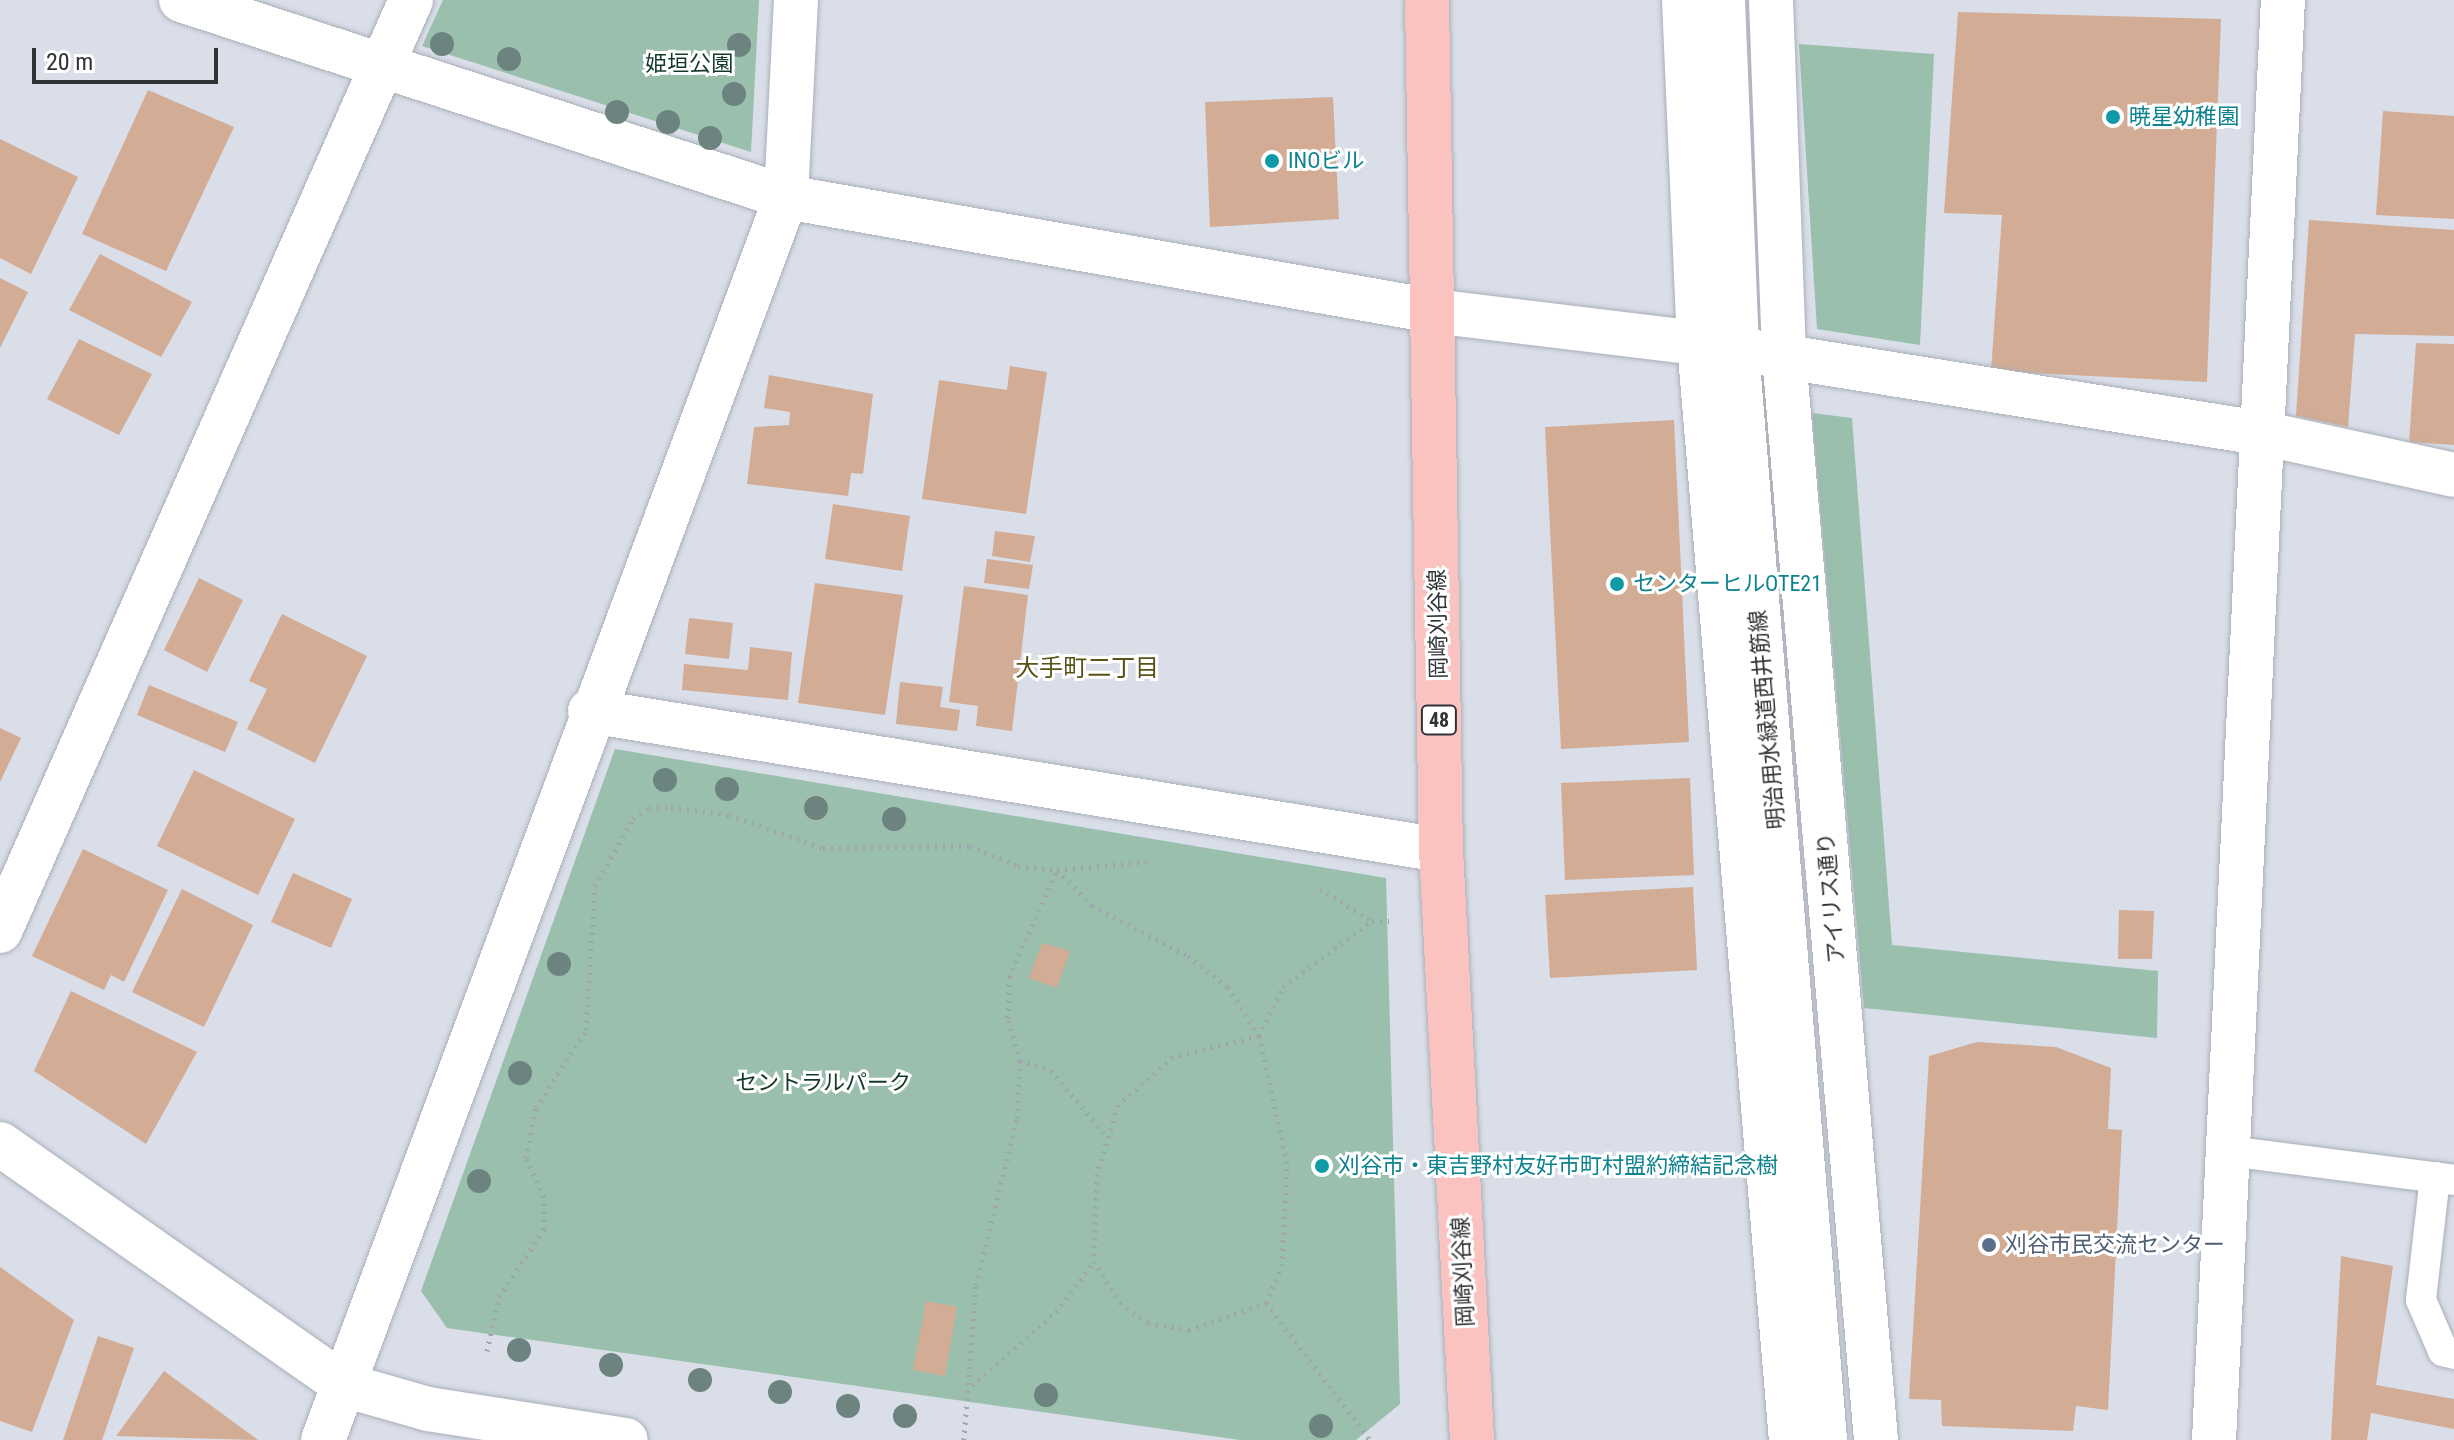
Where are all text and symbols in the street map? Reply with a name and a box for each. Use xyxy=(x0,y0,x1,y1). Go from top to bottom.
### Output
scale bar xyxy=(36,32,222,82)
text: 20 m xyxy=(46,48,93,76)
park label: 姫垣公園 xyxy=(645,51,733,77)
place label: 暁星幼稚園 xyxy=(2129,104,2239,130)
marker: 暁星幼稚園 xyxy=(2104,108,2122,126)
place label: INOビル xyxy=(1288,148,1364,174)
marker: INOビル xyxy=(1263,152,1281,170)
street label: 岡崎刈谷線 xyxy=(1424,569,1452,679)
place label: センターヒルOTE21 xyxy=(1633,571,1822,597)
marker: センターヒルOTE21 xyxy=(1608,575,1626,593)
street label: 明治用水緑道西井筋線 xyxy=(1744,609,1790,831)
district label: 大手町二丁目 xyxy=(1015,655,1159,683)
road number: 48 xyxy=(1419,704,1459,736)
street label: アイリス通り xyxy=(1812,831,1850,965)
park label: セントラルパーク xyxy=(735,1070,911,1096)
place label: 刈谷市・東吉野村友好市町村盟約締結記念樹 xyxy=(1338,1153,1778,1179)
marker: 刈谷市・東吉野村友好市町村盟約締結記念樹 xyxy=(1313,1157,1331,1175)
street label: 岡崎刈谷線 xyxy=(1447,1216,1479,1328)
place label: 刈谷市民交流センター xyxy=(2005,1232,2225,1258)
marker: 刈谷市民交流センター xyxy=(1980,1236,1998,1254)

